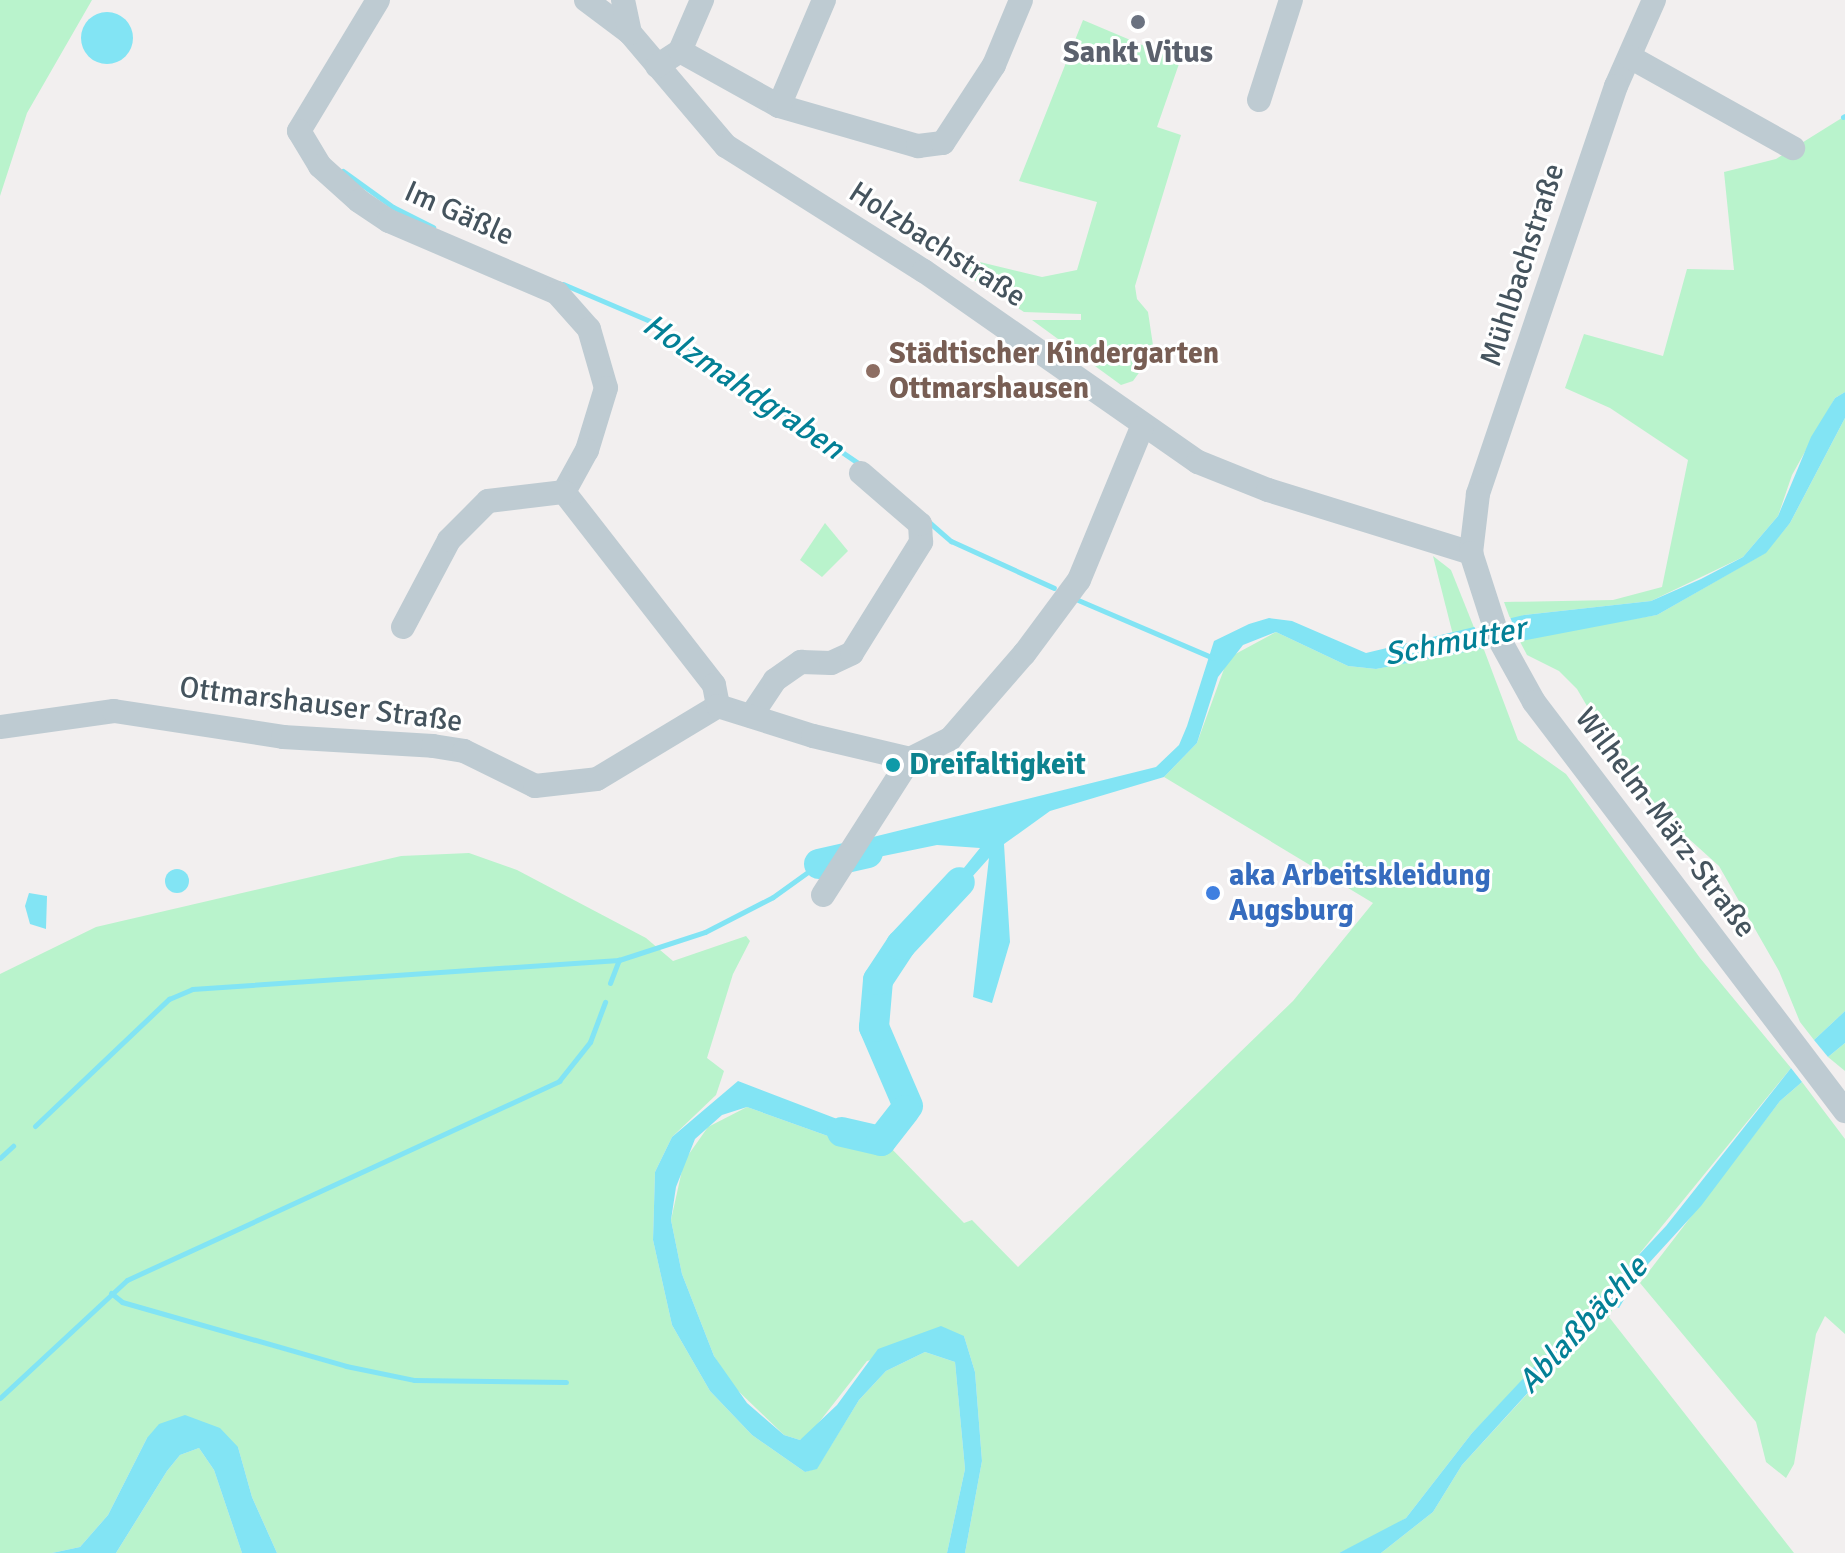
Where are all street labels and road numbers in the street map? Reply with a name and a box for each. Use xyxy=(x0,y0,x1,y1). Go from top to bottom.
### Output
street label: Mühlbachstraße xyxy=(1473,159,1573,371)
street label: Im Gäßle xyxy=(399,174,519,254)
street label: Holzbachstraße xyxy=(842,175,1032,315)
street label: Ottmarshauser Straße xyxy=(177,670,465,740)
street label: Wilhelm-März-Straße xyxy=(1567,701,1763,945)

